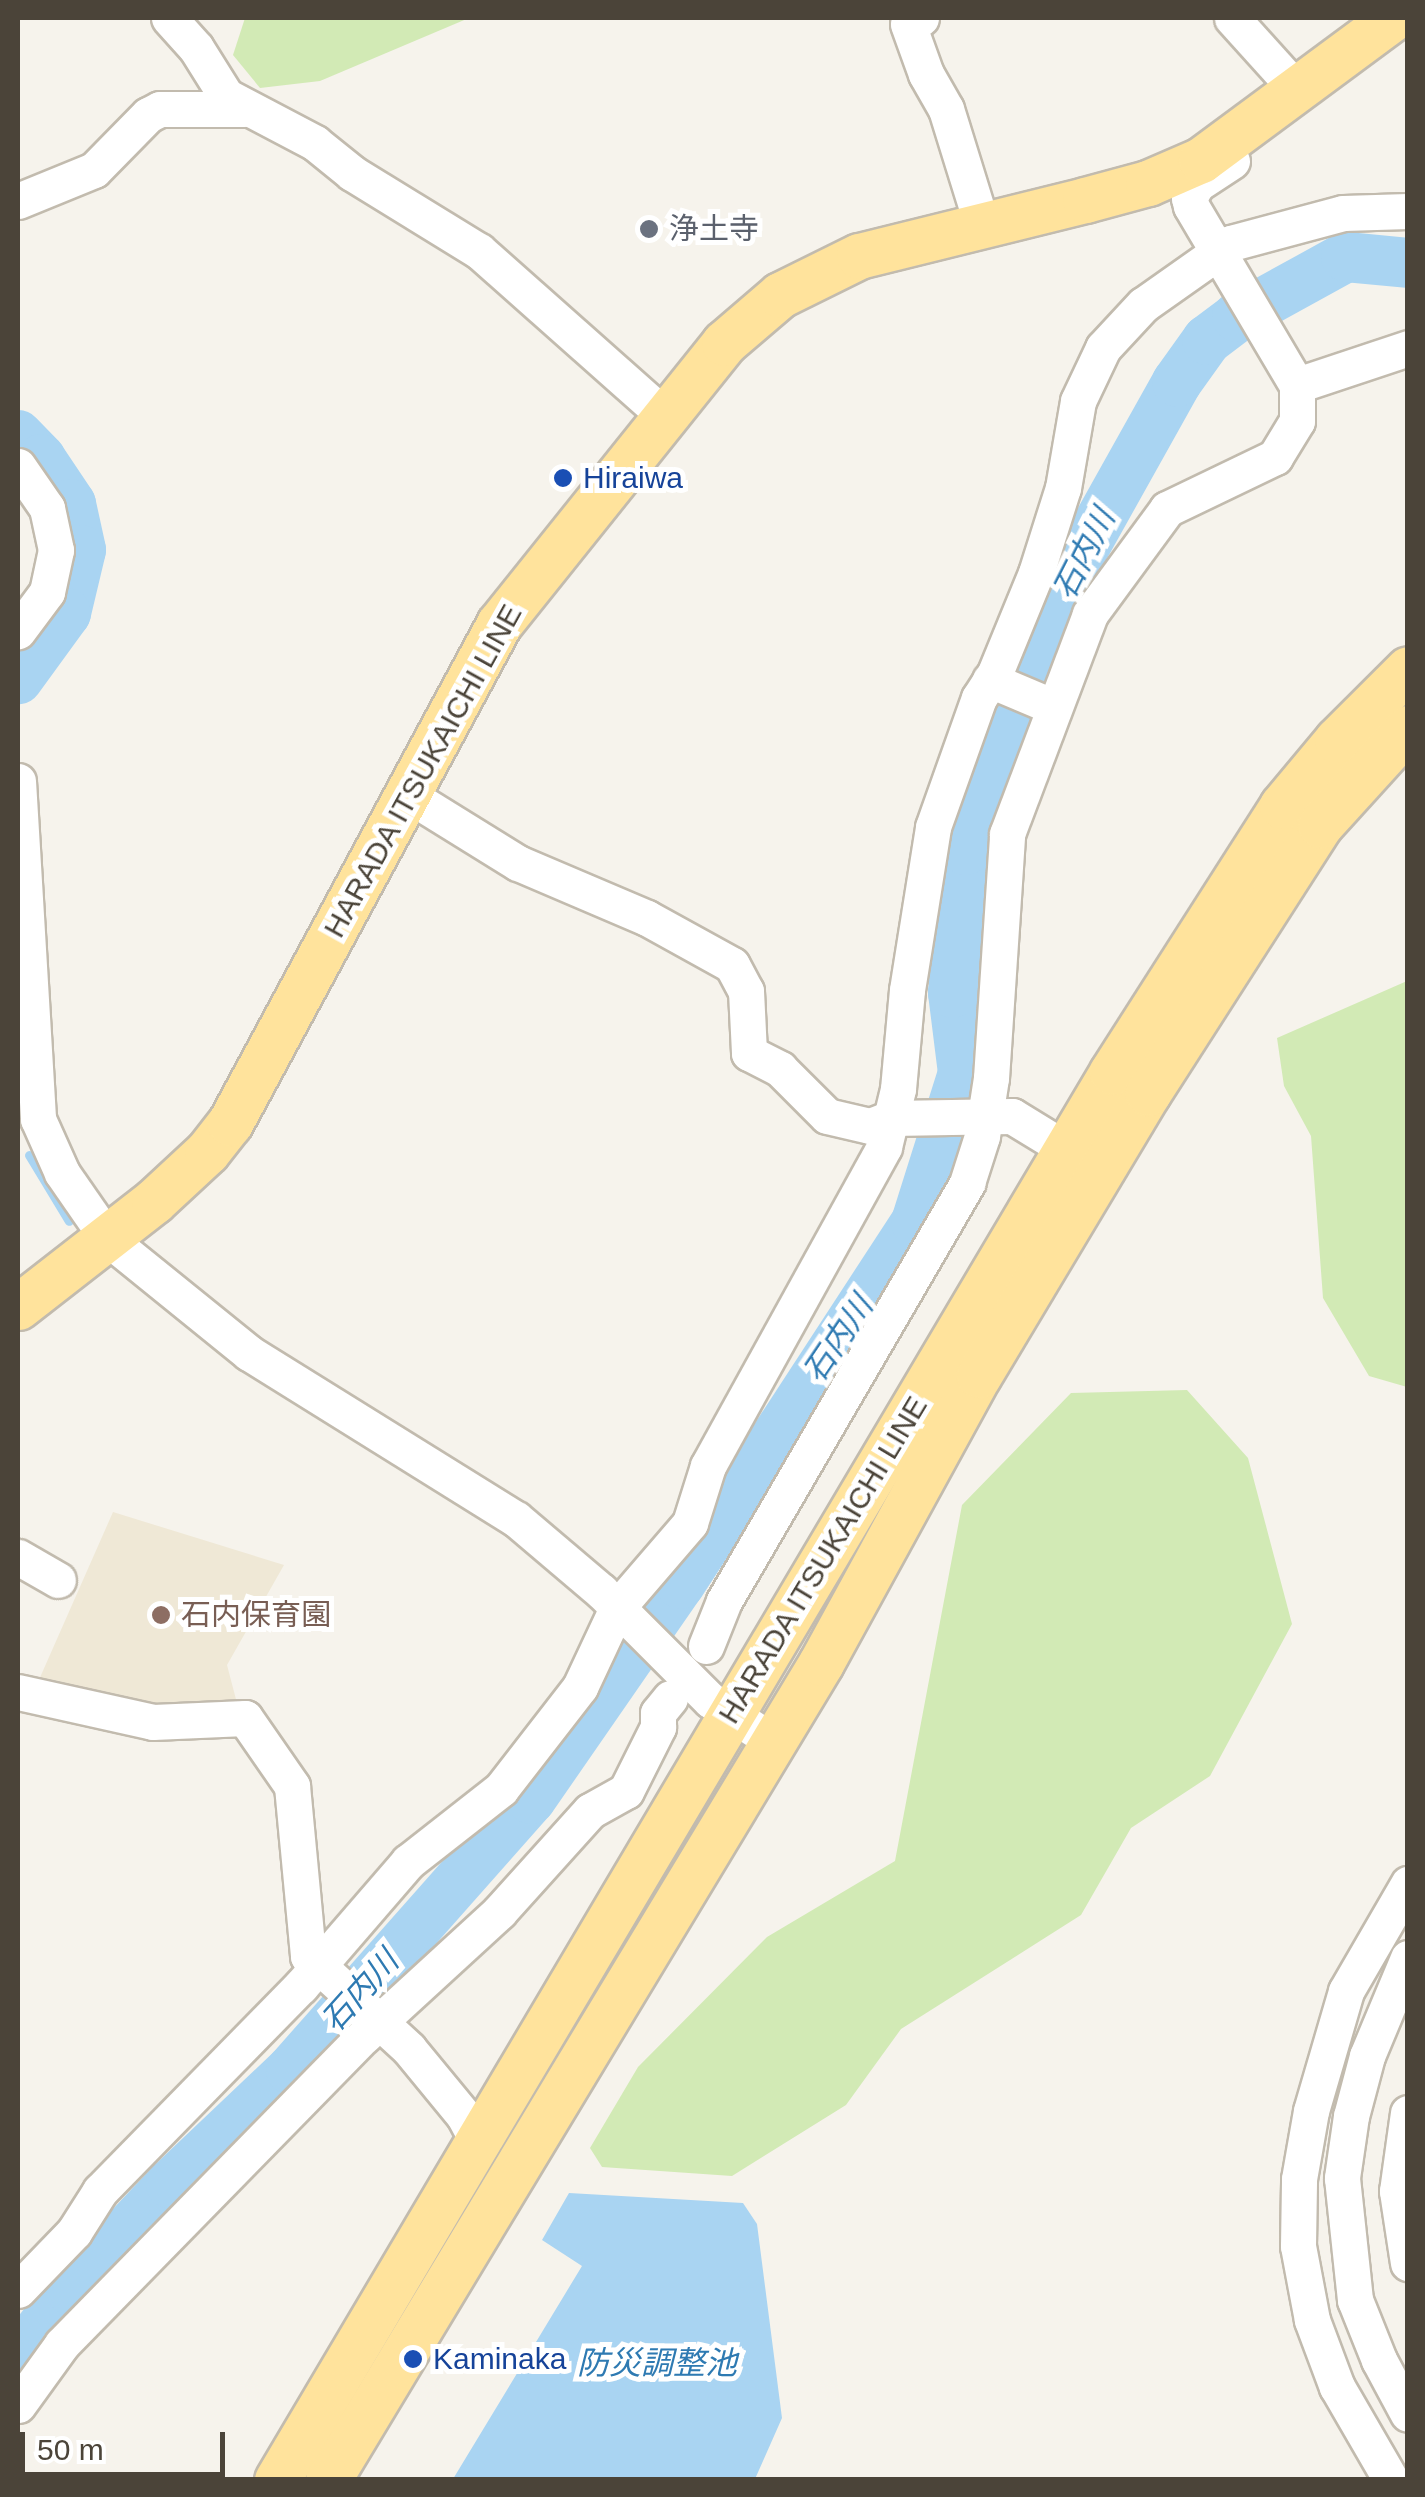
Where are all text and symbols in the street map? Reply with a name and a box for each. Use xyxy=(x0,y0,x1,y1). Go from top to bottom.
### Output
place label: 浄土寺 xyxy=(669,211,759,247)
marker: 浄土寺 xyxy=(638,218,660,240)
place label: Hiraiwa xyxy=(583,460,683,496)
marker: Hiraiwa xyxy=(552,467,574,489)
water label: 石内川 xyxy=(1045,503,1123,605)
street label: HARADA ITSUKAICHI LINE xyxy=(316,598,530,944)
water label: 石内川 xyxy=(795,1288,881,1390)
street label: HARADA ITSUKAICHI LINE xyxy=(711,1389,935,1731)
place label: 石内保育園 xyxy=(181,1597,331,1633)
marker: 石内保育園 xyxy=(150,1604,172,1626)
water label: 石内川 xyxy=(314,1942,406,2040)
place label: Kaminaka xyxy=(433,2341,566,2377)
water label: 防災調整池 xyxy=(577,2344,737,2382)
marker: Kaminaka xyxy=(402,2348,424,2370)
scale bar xyxy=(25,2412,230,2474)
text: 50 m xyxy=(37,2433,104,2466)

